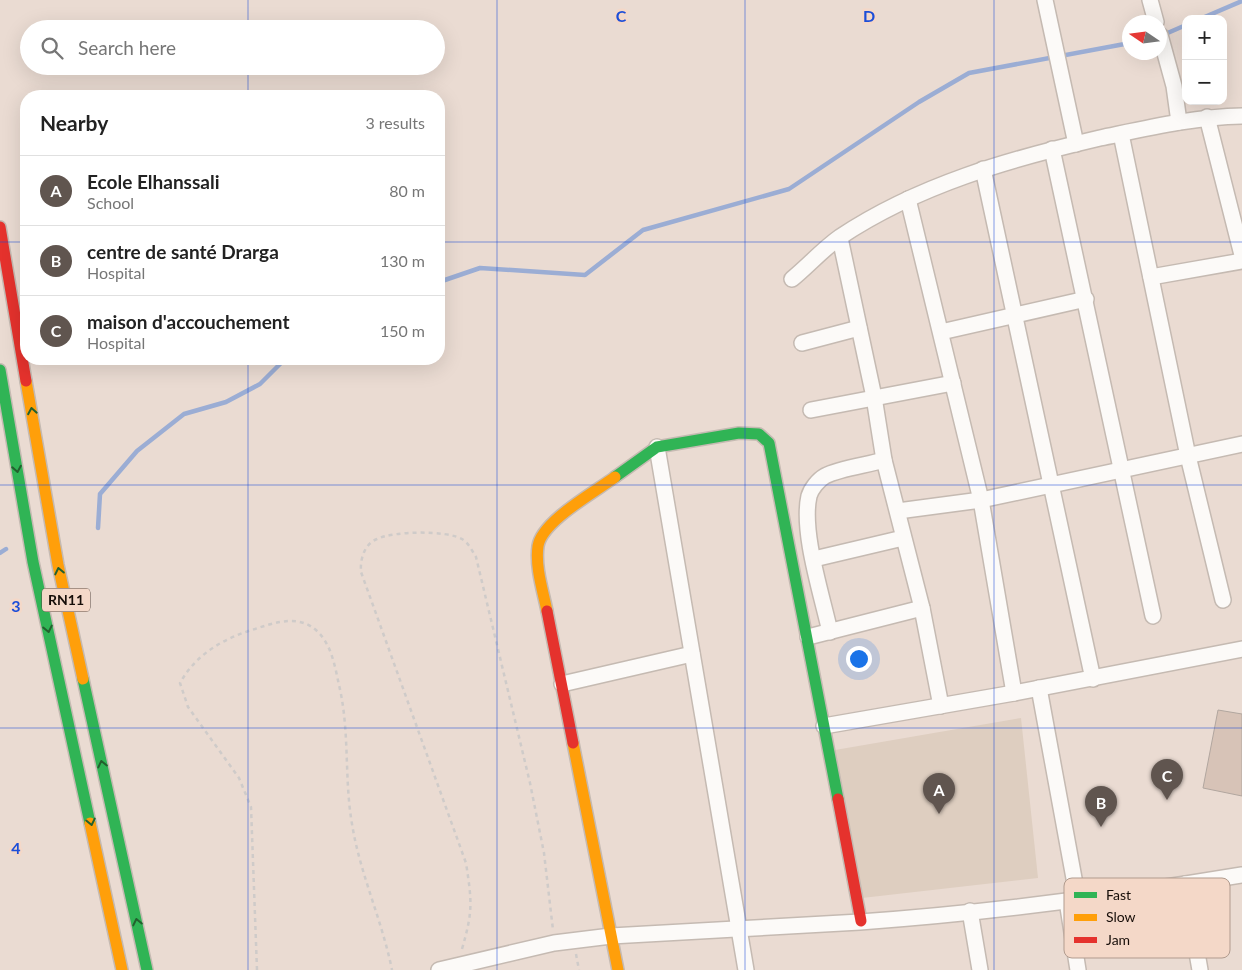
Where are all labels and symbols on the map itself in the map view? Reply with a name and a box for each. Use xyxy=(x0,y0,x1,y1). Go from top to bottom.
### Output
text: C xyxy=(616,6,627,25)
text: D xyxy=(863,6,875,25)
north arrow xyxy=(1122,15,1167,60)
one-way arrow xyxy=(27,406,37,415)
one-way arrow xyxy=(12,465,22,474)
one-way arrow xyxy=(55,566,65,575)
road number: RN11 xyxy=(42,588,90,612)
text: 3 xyxy=(11,596,21,615)
one-way arrow xyxy=(42,625,53,633)
your location xyxy=(846,646,872,672)
one-way arrow xyxy=(97,759,108,768)
pin: C xyxy=(1151,759,1183,800)
pin: A xyxy=(923,773,955,814)
pin: B xyxy=(1085,786,1117,827)
one-way arrow xyxy=(85,817,95,826)
text: 4 xyxy=(11,838,21,857)
legend xyxy=(1064,878,1230,958)
text: Fast xyxy=(1106,886,1131,903)
text: Slow xyxy=(1106,908,1136,925)
one-way arrow xyxy=(132,918,143,927)
text: Jam xyxy=(1106,931,1130,948)

